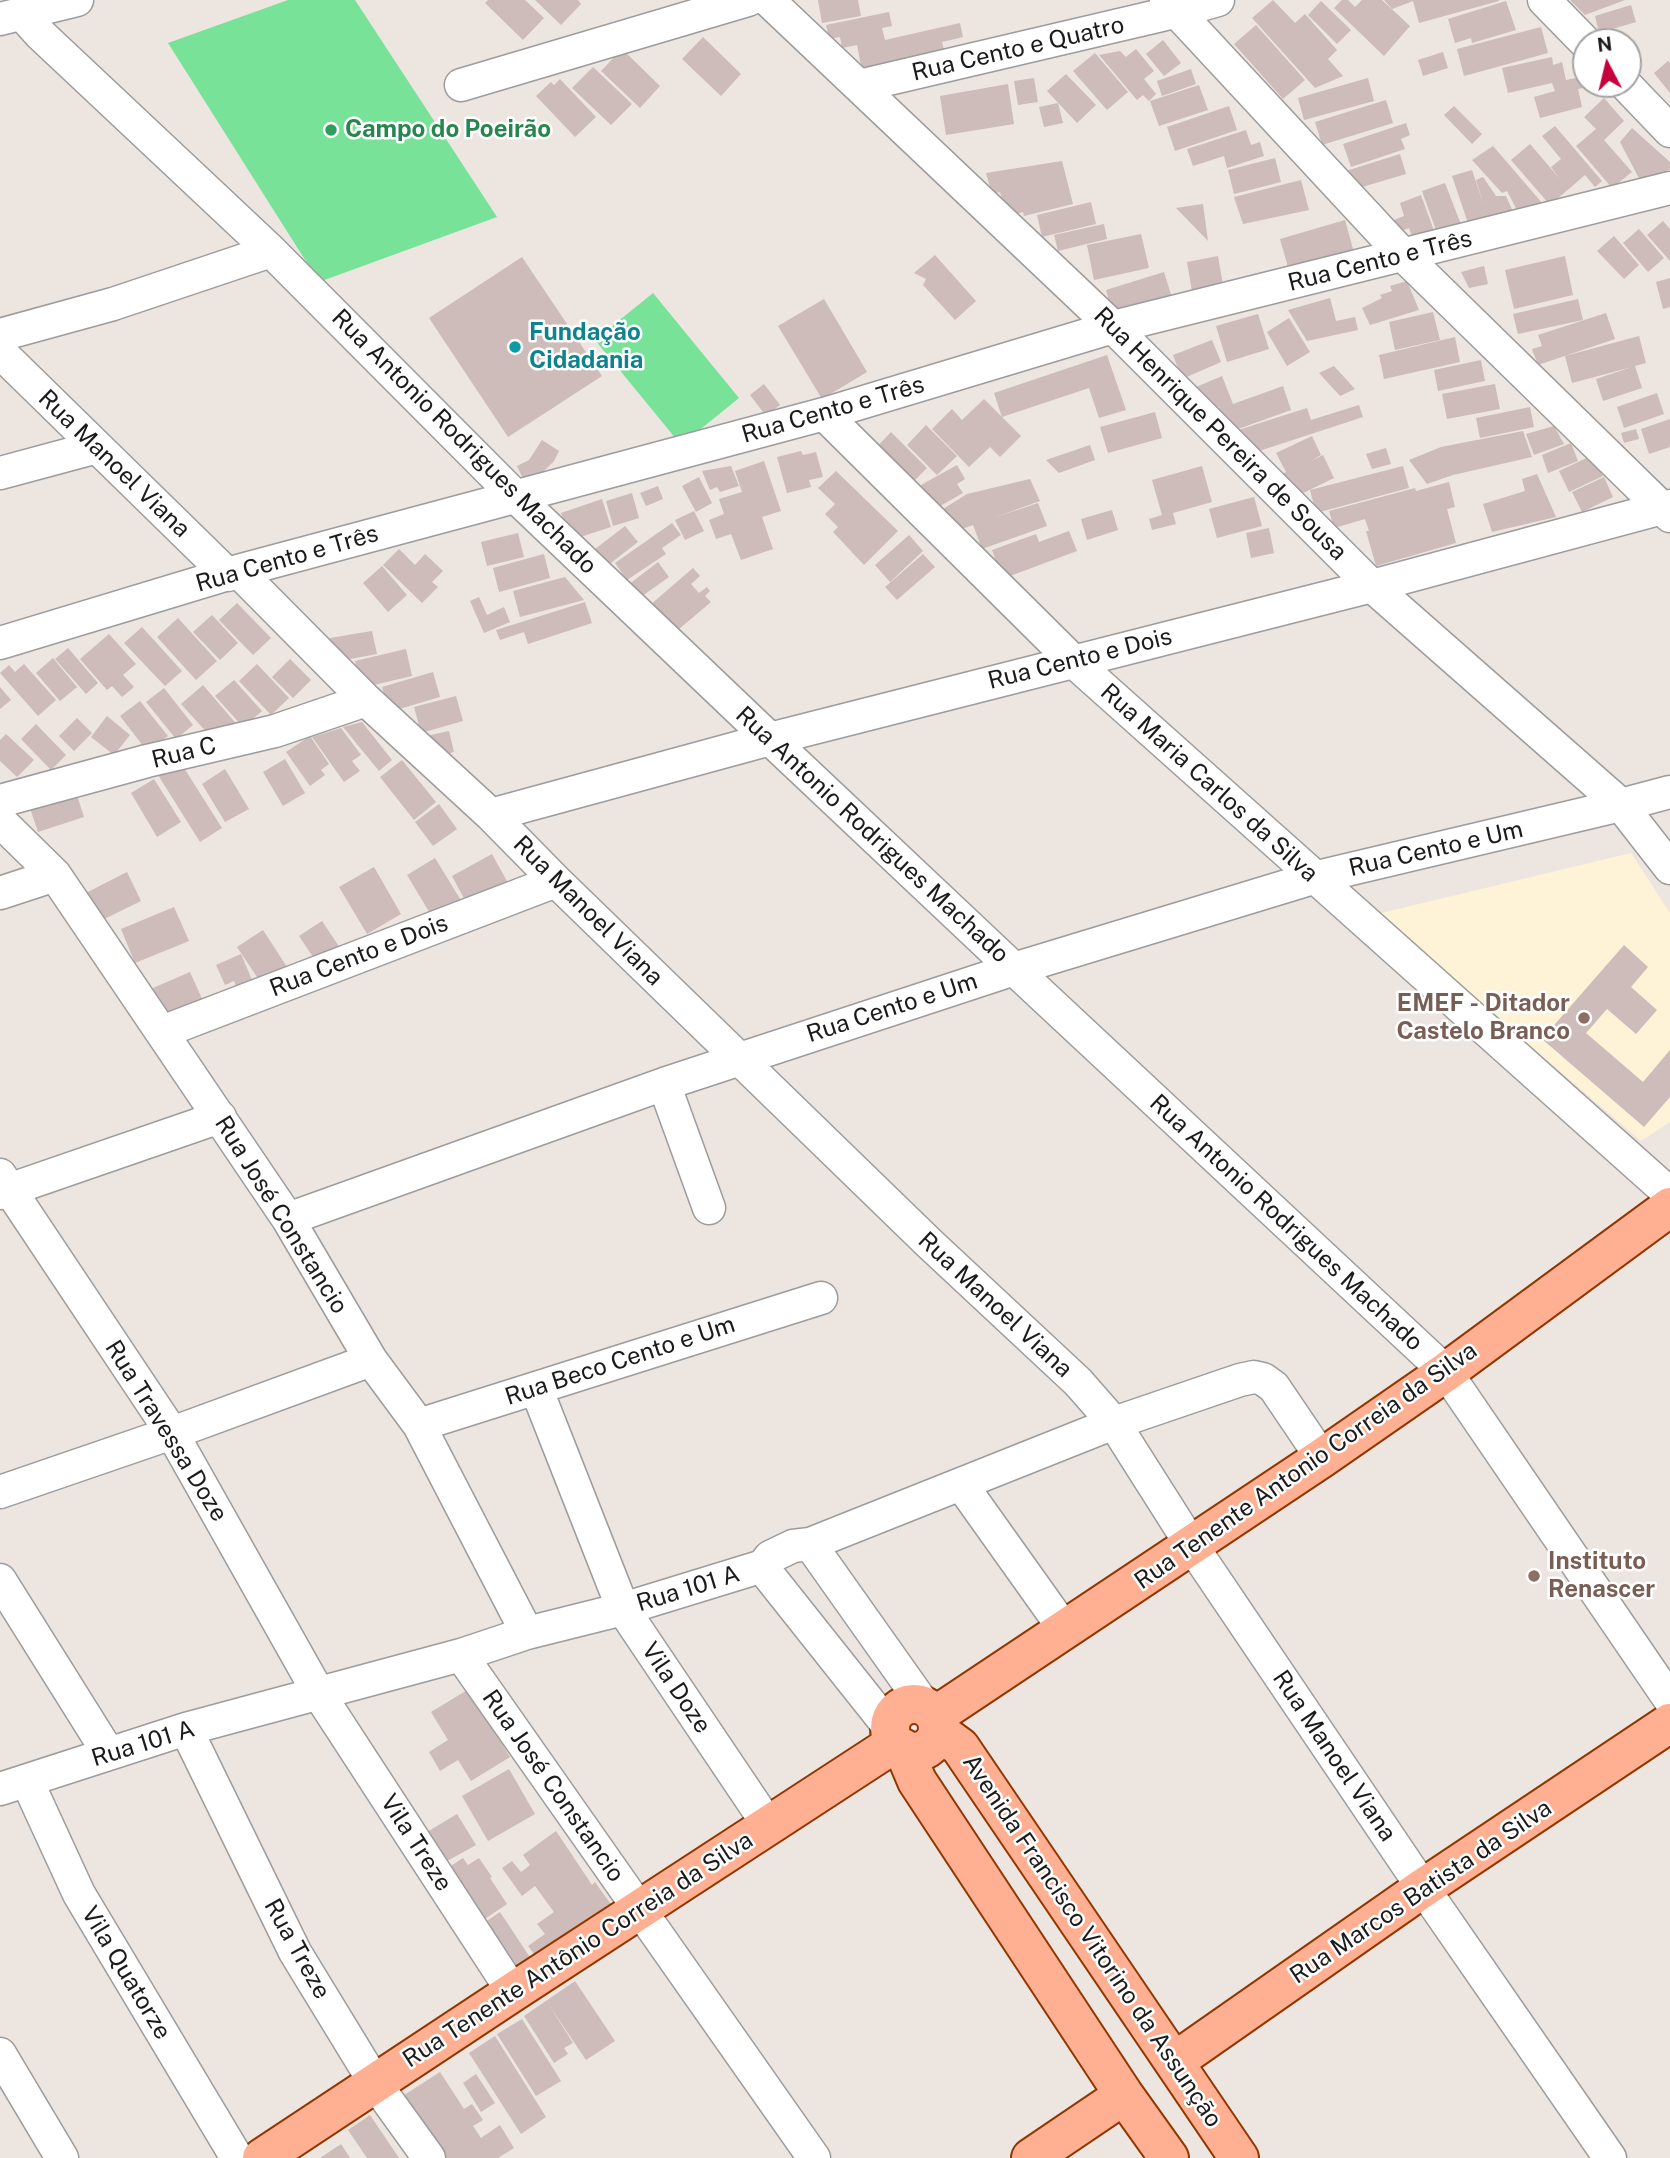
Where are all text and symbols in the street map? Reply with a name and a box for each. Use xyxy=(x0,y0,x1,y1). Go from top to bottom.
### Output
street label: Rua Cento e Quatro xyxy=(909,11,1127,87)
north arrow xyxy=(1572,28,1642,98)
text: N xyxy=(1596,32,1613,56)
place label: Campo do Poeirão xyxy=(345,116,551,144)
marker: Campo do Poeirão xyxy=(323,122,339,138)
street label: Rua Cento e Três xyxy=(1285,224,1475,298)
street label: Rua Henrique Pereira de Sousa xyxy=(1087,301,1353,567)
street label: Rua Antonio Rodrigues Machado xyxy=(326,304,602,580)
place label: Fundação Cidadania xyxy=(529,319,643,375)
marker: Fundação Cidadania xyxy=(507,339,523,355)
street label: Rua Cento e Três xyxy=(738,370,928,450)
street label: Rua Manoel Viana xyxy=(32,384,196,544)
street label: Rua Cento e Três xyxy=(192,519,382,599)
street label: Rua Cento e Dois xyxy=(985,622,1175,696)
street label: Rua Maria Carlos da Silva xyxy=(1094,678,1324,888)
street label: Rua Antonio Rodrigues Machado xyxy=(730,701,1014,969)
street label: Rua C xyxy=(149,731,219,775)
street label: Rua Cento e Um xyxy=(1346,815,1526,883)
street label: Rua Manoel Viana xyxy=(507,830,669,992)
street label: Rua Cento e Dois xyxy=(266,909,452,1003)
street label: Rua Cento e Um xyxy=(803,967,981,1049)
place label: EMEF - Ditador Castelo Branco xyxy=(1396,990,1570,1046)
marker: EMEF - Ditador Castelo Branco xyxy=(1576,1010,1592,1026)
street label: Rua Antonio Rodrigues Machado xyxy=(1144,1089,1428,1357)
street label: Rua José Constancio xyxy=(208,1111,354,1319)
street label: Rua Manoel Viana xyxy=(912,1226,1078,1384)
street label: Rua Beco Cento e Um xyxy=(501,1310,739,1412)
street label: Rua Travessa Doze xyxy=(99,1335,233,1527)
street label: Rua Tenente Antonio Correia da Silva xyxy=(1129,1336,1483,1596)
place label: Instituto Renascer xyxy=(1548,1548,1655,1604)
street label: Rua 101 A xyxy=(633,1560,743,1618)
marker: Instituto Renascer xyxy=(1526,1568,1542,1584)
street label: Vila Doze xyxy=(635,1637,717,1739)
street label: Rua Manoel Viana xyxy=(1266,1665,1402,1847)
street label: Rua José Constancio xyxy=(476,1684,630,1888)
street label: Rua 101 A xyxy=(88,1715,198,1773)
street label: Avenida Francisco Vitorino da Assunção xyxy=(956,1749,1228,2133)
street label: Vila Treze xyxy=(374,1789,458,1897)
street label: Rua Marcos Batista da Silva xyxy=(1285,1794,1557,1990)
street label: Rua Tenente Antônio Correia da Silva xyxy=(398,1826,758,2074)
street label: Rua Treze xyxy=(258,1894,336,2004)
street label: Vila Quatorze xyxy=(75,1901,177,2045)

